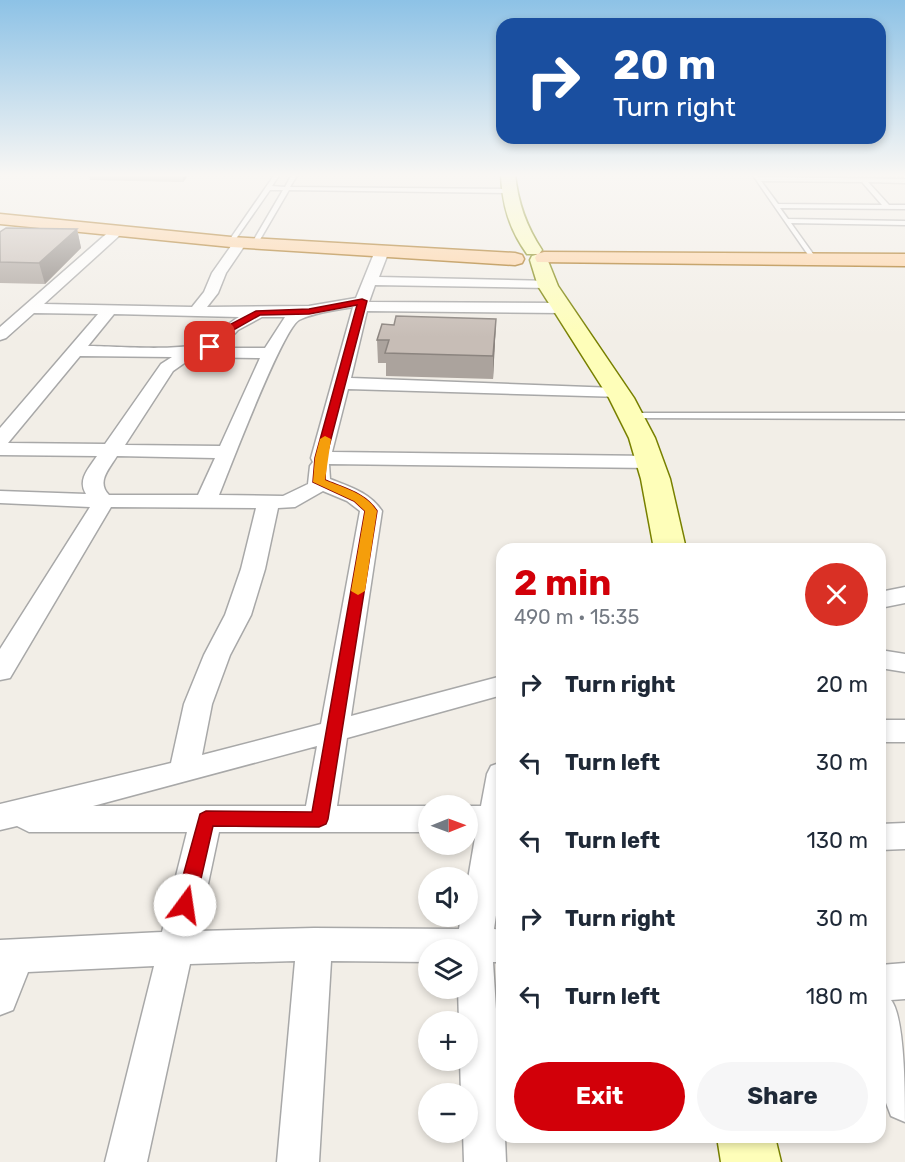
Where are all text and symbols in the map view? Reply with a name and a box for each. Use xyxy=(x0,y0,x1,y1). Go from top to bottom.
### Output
text: 20 m xyxy=(613,40,716,90)
icon: right xyxy=(514,42,592,120)
text: Turn right xyxy=(613,91,736,123)
pin xyxy=(184,321,235,372)
icon: arrive xyxy=(193,330,226,363)
text: 2 min xyxy=(514,561,612,604)
button: close xyxy=(805,563,868,626)
text: 490 m · 15:35 xyxy=(514,605,639,629)
icon: right xyxy=(514,668,547,701)
text: Turn right xyxy=(565,671,675,698)
text: 20 m xyxy=(816,671,868,698)
icon: left xyxy=(514,746,547,779)
text: Turn left xyxy=(565,749,660,776)
text: 30 m xyxy=(816,749,868,776)
north arrow xyxy=(418,795,478,855)
map controls xyxy=(418,795,478,1143)
icon: left xyxy=(514,824,547,857)
text: Turn left xyxy=(565,827,660,854)
text: 130 m xyxy=(806,827,868,854)
button: sound xyxy=(418,867,478,927)
position arrow xyxy=(153,873,217,937)
icon: right xyxy=(514,902,547,935)
text: Turn right xyxy=(565,905,675,932)
text: 30 m xyxy=(816,905,868,932)
button: layers xyxy=(418,939,478,999)
icon: left xyxy=(514,980,547,1013)
text: Turn left xyxy=(565,983,660,1010)
text: 180 m xyxy=(806,983,868,1010)
button: + xyxy=(418,1011,478,1071)
button: Exit xyxy=(514,1062,685,1131)
button: Share xyxy=(697,1062,868,1131)
button: − xyxy=(418,1083,478,1143)

